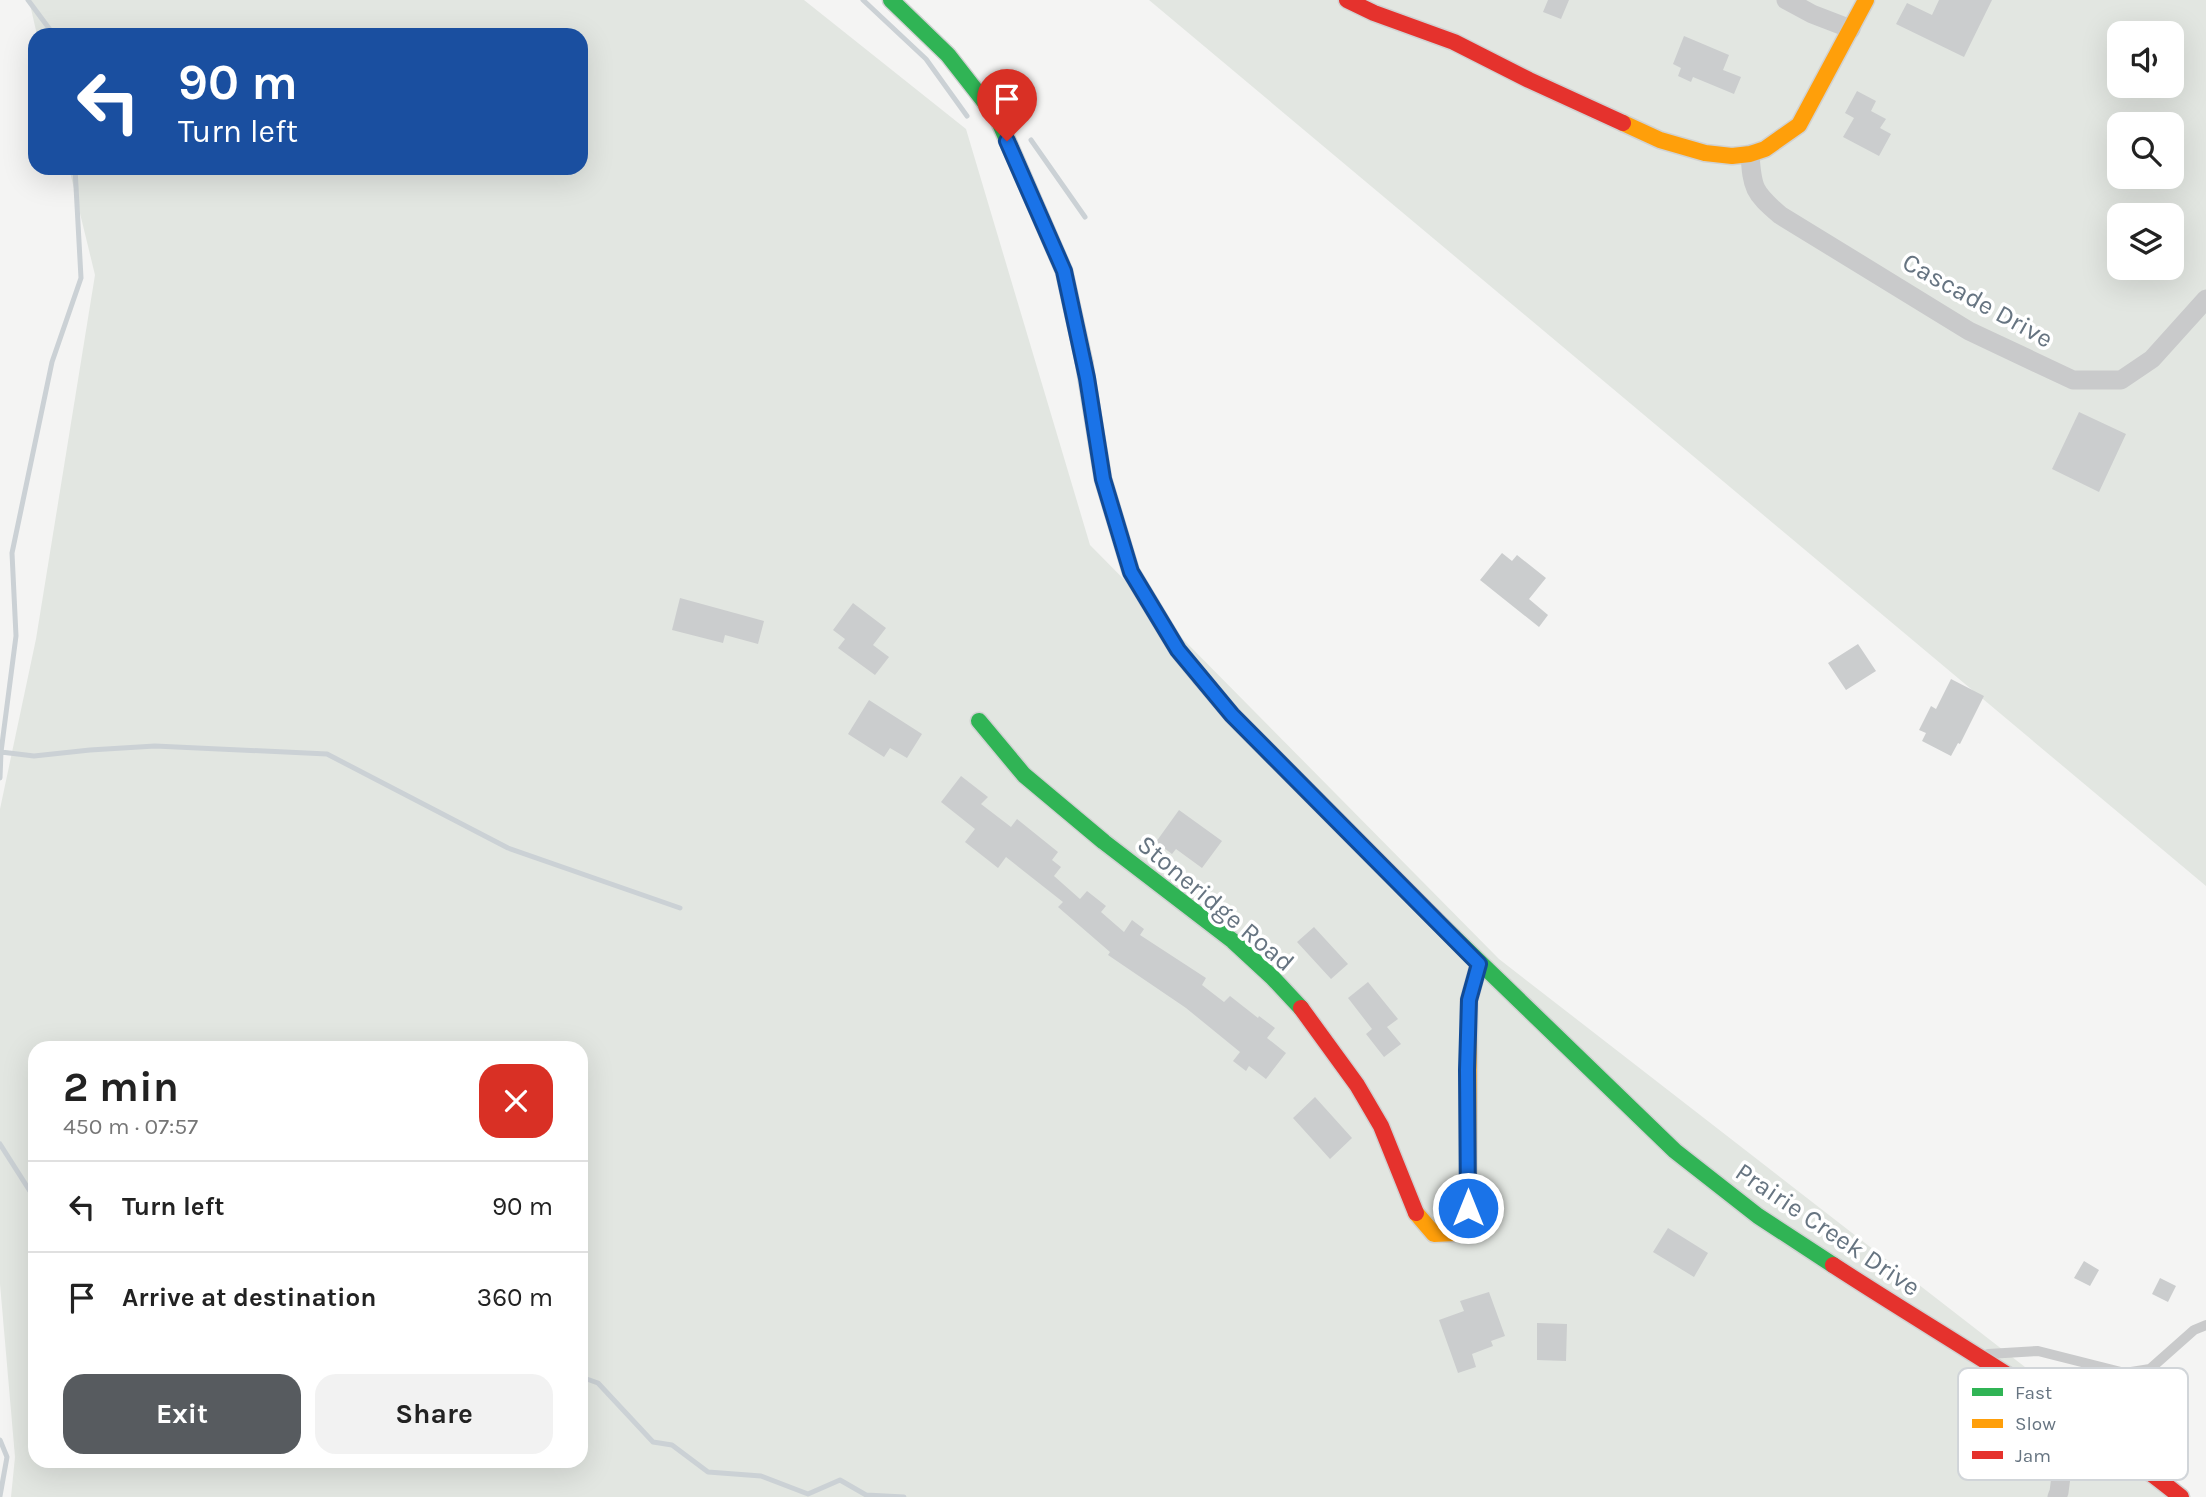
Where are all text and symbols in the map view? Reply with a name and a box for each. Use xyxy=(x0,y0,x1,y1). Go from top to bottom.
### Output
map controls xyxy=(2107,21,2184,280)
button: sound xyxy=(2107,21,2184,98)
text: 90 m xyxy=(178,54,298,111)
icon: left xyxy=(63,56,154,147)
pin xyxy=(977,69,1037,141)
icon: arrive xyxy=(988,80,1026,118)
button: search xyxy=(2107,112,2184,189)
text: Turn left xyxy=(178,113,298,150)
button: layers xyxy=(2107,203,2184,280)
street label: Cascade Drive xyxy=(1897,246,2058,355)
street label: Stoneridge Road xyxy=(1131,829,1300,978)
text: 2 min xyxy=(63,1062,179,1112)
button: close xyxy=(479,1064,553,1138)
text: 450 m · 07:57 xyxy=(63,1113,198,1140)
street label: Prairie Creek Drive xyxy=(1729,1156,1926,1303)
position arrow xyxy=(1431,1171,1505,1245)
icon: left xyxy=(63,1188,101,1226)
text: Turn left xyxy=(122,1191,224,1222)
text: 90 m xyxy=(492,1191,553,1222)
icon: arrive xyxy=(63,1279,101,1317)
text: Arrive at destination xyxy=(122,1282,376,1313)
text: 360 m xyxy=(477,1282,553,1313)
legend xyxy=(1958,1368,2188,1480)
button: Exit xyxy=(63,1374,301,1454)
button: Share xyxy=(315,1374,553,1454)
text: Fast xyxy=(2015,1382,2052,1404)
text: Slow xyxy=(2015,1413,2056,1435)
text: Jam xyxy=(2015,1445,2051,1467)

